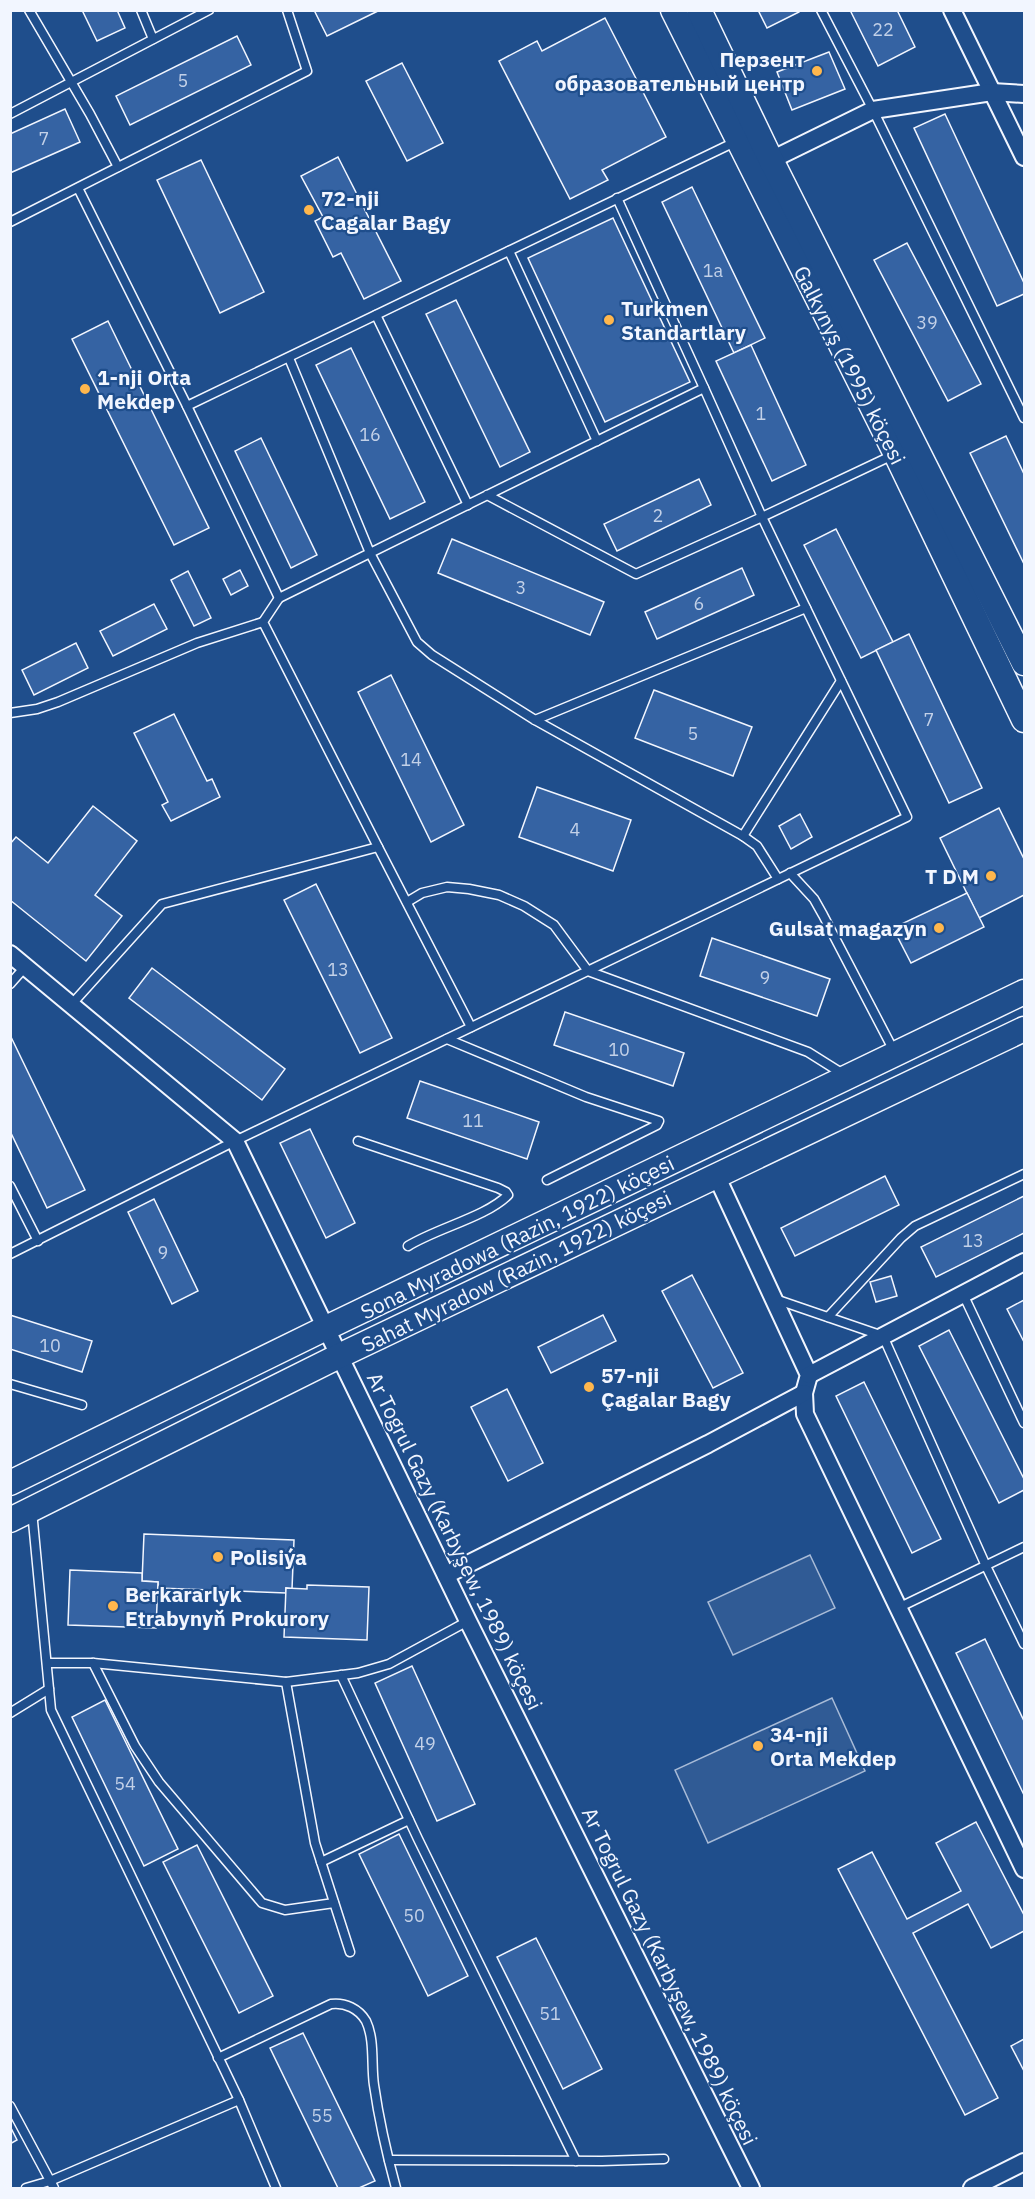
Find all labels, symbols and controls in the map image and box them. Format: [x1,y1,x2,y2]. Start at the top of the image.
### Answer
house number: 22 [872,18,894,41]
place label: Перзент образовательный центр [555,45,805,97]
marker: Перзент образовательный центр [810,64,824,78]
house number: 5 [178,69,188,92]
house number: 7 [39,127,49,150]
place label: 72-nji Cagalar Bagy [321,184,452,236]
marker: 72-nji Cagalar Bagy [302,203,316,217]
house number: 1а [703,259,724,282]
street label: Galkynyş (1995) köçesi [788,261,912,469]
place label: Turkmen Standartlary [621,294,747,346]
house number: 39 [916,311,938,334]
marker: Turkmen Standartlary [602,313,616,327]
place label: 1-nji Orta Mekdep [97,363,191,415]
marker: 1-nji Orta Mekdep [78,382,92,396]
house number: 1 [756,402,766,425]
house number: 16 [359,423,381,446]
house number: 2 [653,504,663,527]
house number: 3 [516,576,526,599]
house number: 6 [694,592,704,615]
house number: 7 [924,708,934,731]
house number: 5 [688,722,698,745]
house number: 14 [400,748,422,771]
house number: 4 [570,818,581,841]
place label: T D M [925,862,979,890]
marker: T D M [984,869,998,883]
place label: Gulsat magazyn [769,914,927,942]
marker: Gulsat magazyn [932,921,946,935]
house number: 13 [327,958,349,981]
house number: 9 [760,966,770,989]
house number: 10 [608,1038,630,1061]
house number: 11 [462,1109,484,1132]
street label: Sona Myradowa (Razin, 1922) köçesi [355,1149,679,1325]
street label: Sahat Myradow (Razin, 1922) köçesi [356,1184,676,1358]
house number: 13 [962,1229,984,1252]
house number: 9 [158,1241,168,1264]
house number: 10 [39,1334,61,1357]
place label: 57-nji Çagalar Bagy [601,1361,732,1413]
street label: Ar Togrul Gazy (Karbyşew, 1989) köçesi [361,1367,549,1715]
marker: 57-nji Çagalar Bagy [582,1380,596,1394]
place label: Polisiýa [230,1543,307,1571]
marker: Polisiýa [211,1550,225,1564]
place label: Berkararlyk Etrabynyň Prokurory [125,1580,330,1632]
marker: Berkararlyk Etrabynyň Prokurory [106,1599,120,1613]
place label: 34-nji Orta Mekdep [770,1720,897,1772]
house number: 49 [414,1732,436,1755]
marker: 34-nji Orta Mekdep [751,1739,765,1753]
house number: 54 [114,1772,136,1795]
street label: Ar Togrul Gazy (Karbyşew, 1989) köçesi [576,1802,764,2150]
house number: 50 [403,1904,425,1927]
house number: 51 [539,2002,561,2025]
house number: 55 [311,2104,333,2127]

